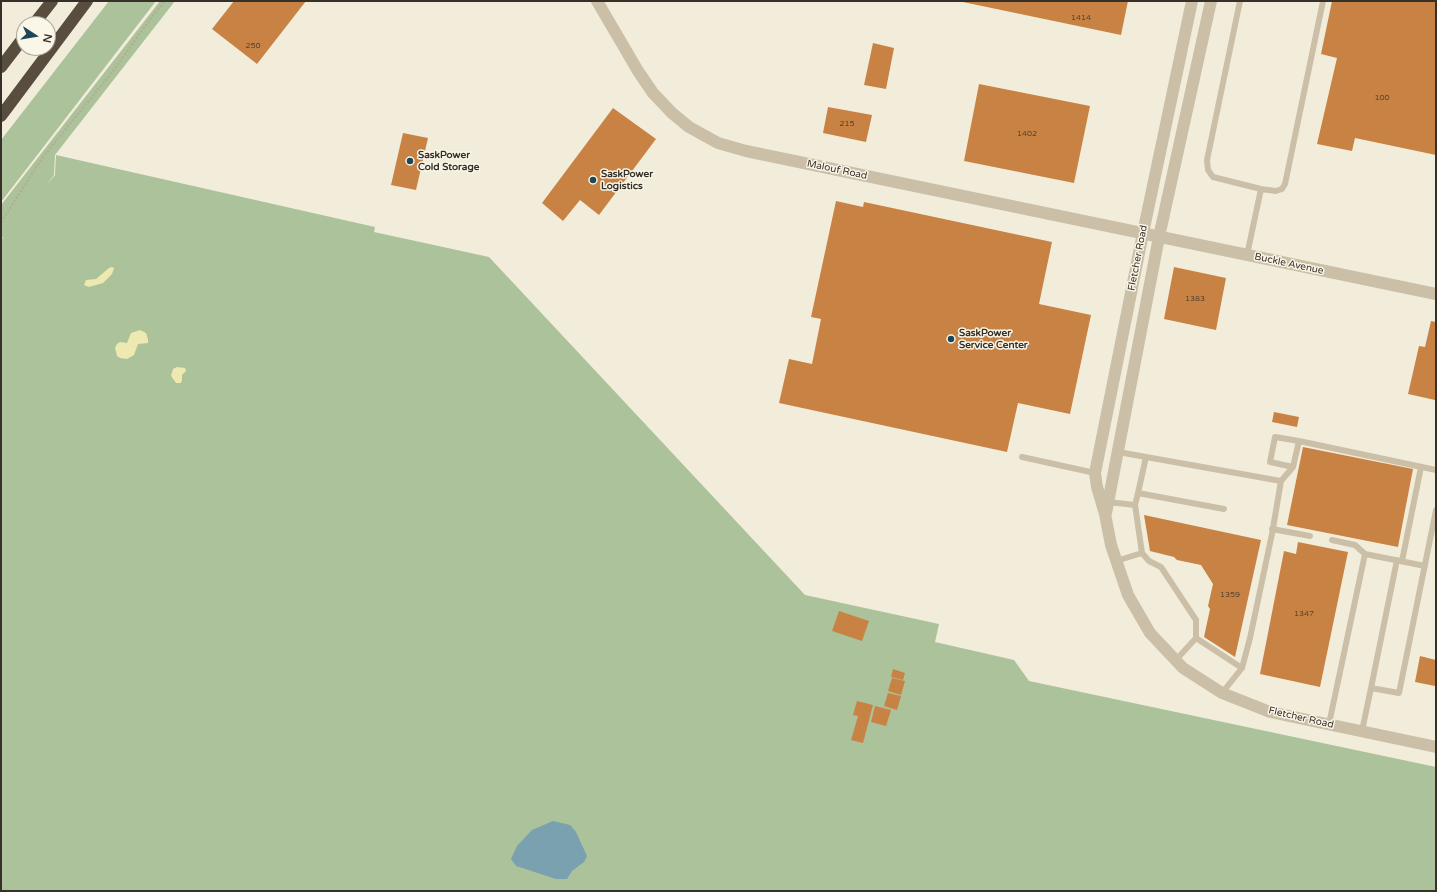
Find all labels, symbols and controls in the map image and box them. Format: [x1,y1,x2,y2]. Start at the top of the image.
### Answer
house number: 1414 [1071,13,1091,23]
north arrow [16,16,56,56]
text: N [40,33,55,44]
house number: 250 [245,41,261,51]
house number: 100 [1374,93,1390,103]
house number: 215 [839,119,855,129]
house number: 1402 [1017,129,1037,139]
place label: SaskPower Cold Storage [418,149,479,172]
marker: SaskPower Cold Storage [405,156,415,166]
street label: Malouf Road [806,158,868,182]
place label: SaskPower Logistics [601,168,653,192]
marker: SaskPower Logistics [588,175,598,185]
street label: Fletcher Road [1126,224,1150,292]
street label: Buckle Avenue [1253,251,1325,277]
house number: 1383 [1185,294,1205,304]
place label: SaskPower Service Center [959,327,1028,350]
marker: SaskPower Service Center [946,334,956,344]
house number: 1359 [1220,590,1240,600]
house number: 1347 [1294,609,1314,619]
street label: Fletcher Road [1267,705,1335,731]

